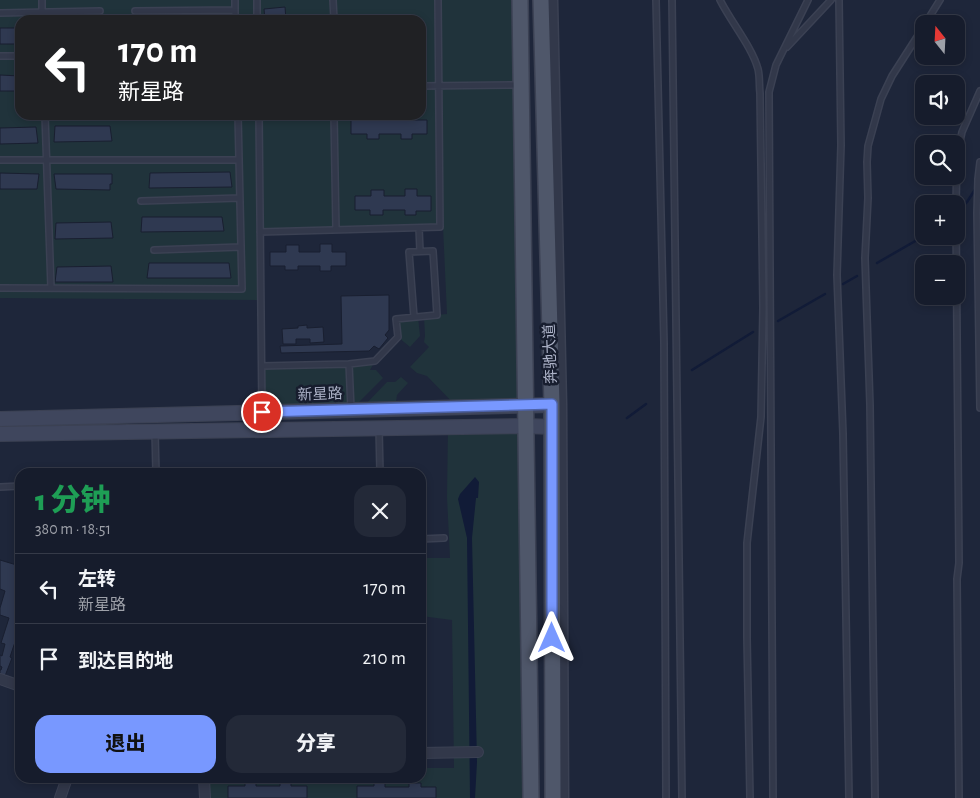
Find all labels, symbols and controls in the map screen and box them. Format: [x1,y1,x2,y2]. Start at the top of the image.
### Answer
north arrow [915,15,965,65]
map controls [915,15,965,305]
text: 170 m [118,34,198,69]
icon: left [35,35,100,100]
button: sound [915,75,965,125]
text: 新星路 [118,81,184,103]
button: search [915,135,965,185]
button: + [915,195,965,245]
button: − [915,255,965,305]
street label: 奔驰大道 [541,324,559,384]
street label: 新星路 [297,385,343,403]
pin [241,391,283,433]
icon: arrive [248,398,276,426]
button: close [354,485,406,537]
text: 1 分钟 [35,486,110,516]
text: 380 m · 18:51 [35,521,111,537]
text: 左转 [78,570,116,589]
icon: left [35,575,63,603]
text: 170 m [363,579,406,598]
text: 新星路 [78,597,126,613]
position arrow [525,611,577,663]
icon: arrive [35,645,63,673]
text: 210 m [362,649,406,668]
text: 到达目的地 [78,652,173,671]
button: 退出 [35,715,216,773]
button: 分享 [226,715,406,773]

